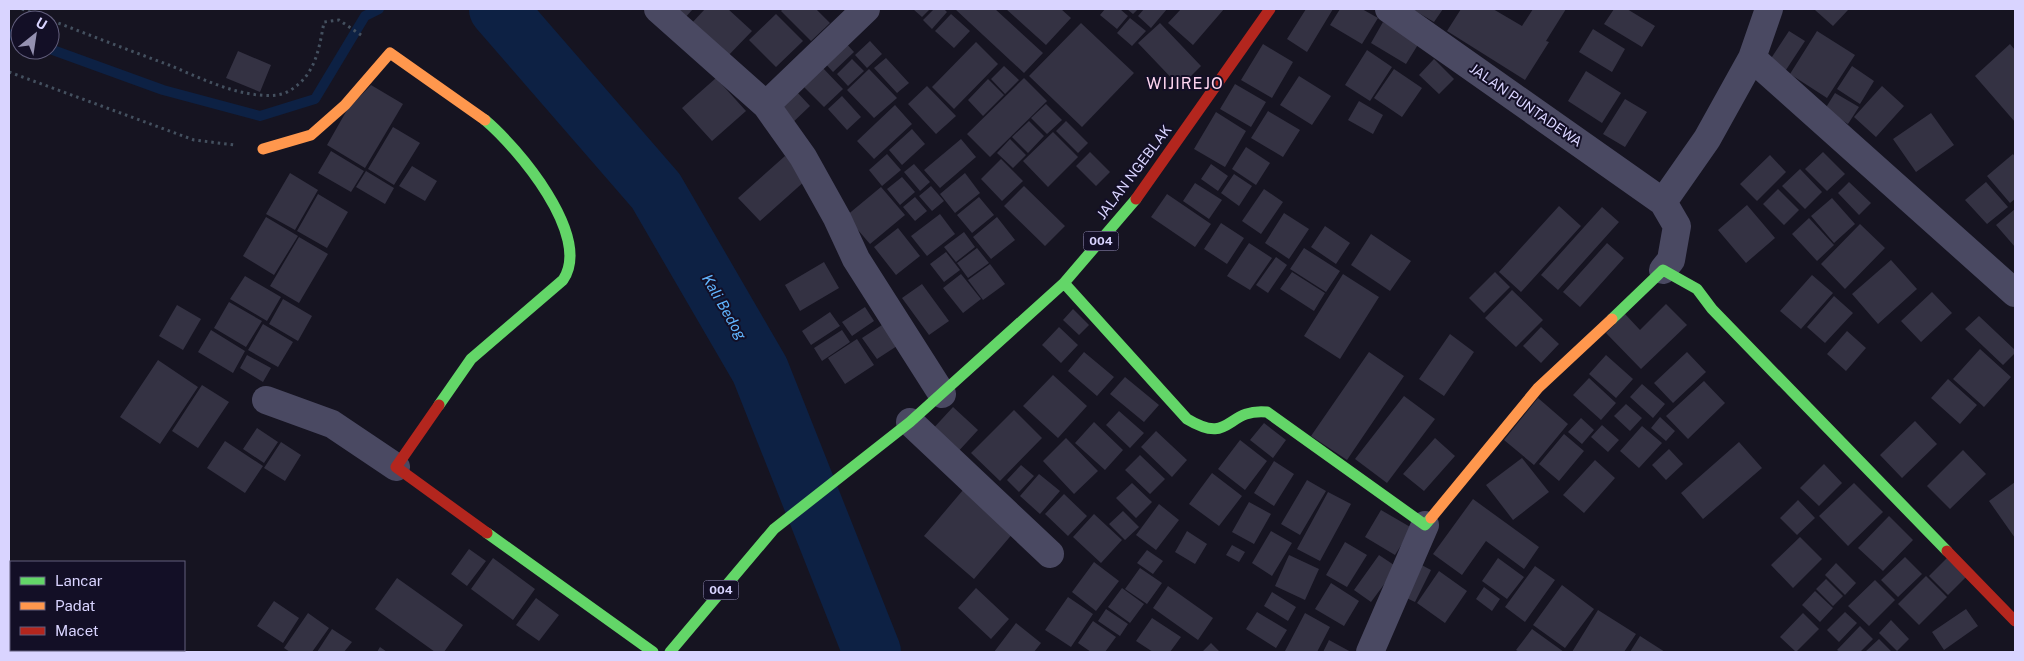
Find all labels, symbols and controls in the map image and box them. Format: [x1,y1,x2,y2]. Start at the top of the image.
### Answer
north arrow [10,10,60,60]
text: U [33,14,50,33]
street label: JALAN PUNTADEWA [1467,60,1585,150]
district label: WIJIREJO [1146,74,1224,93]
street label: JALAN NGEBLAK [1093,121,1175,222]
road number: 004 [1084,232,1118,250]
water label: Kali Bedog [699,271,750,343]
legend [10,561,185,651]
text: Lancar [55,572,103,589]
road number: 004 [704,580,738,600]
text: Padat [55,597,96,614]
text: Macet [55,622,99,639]

